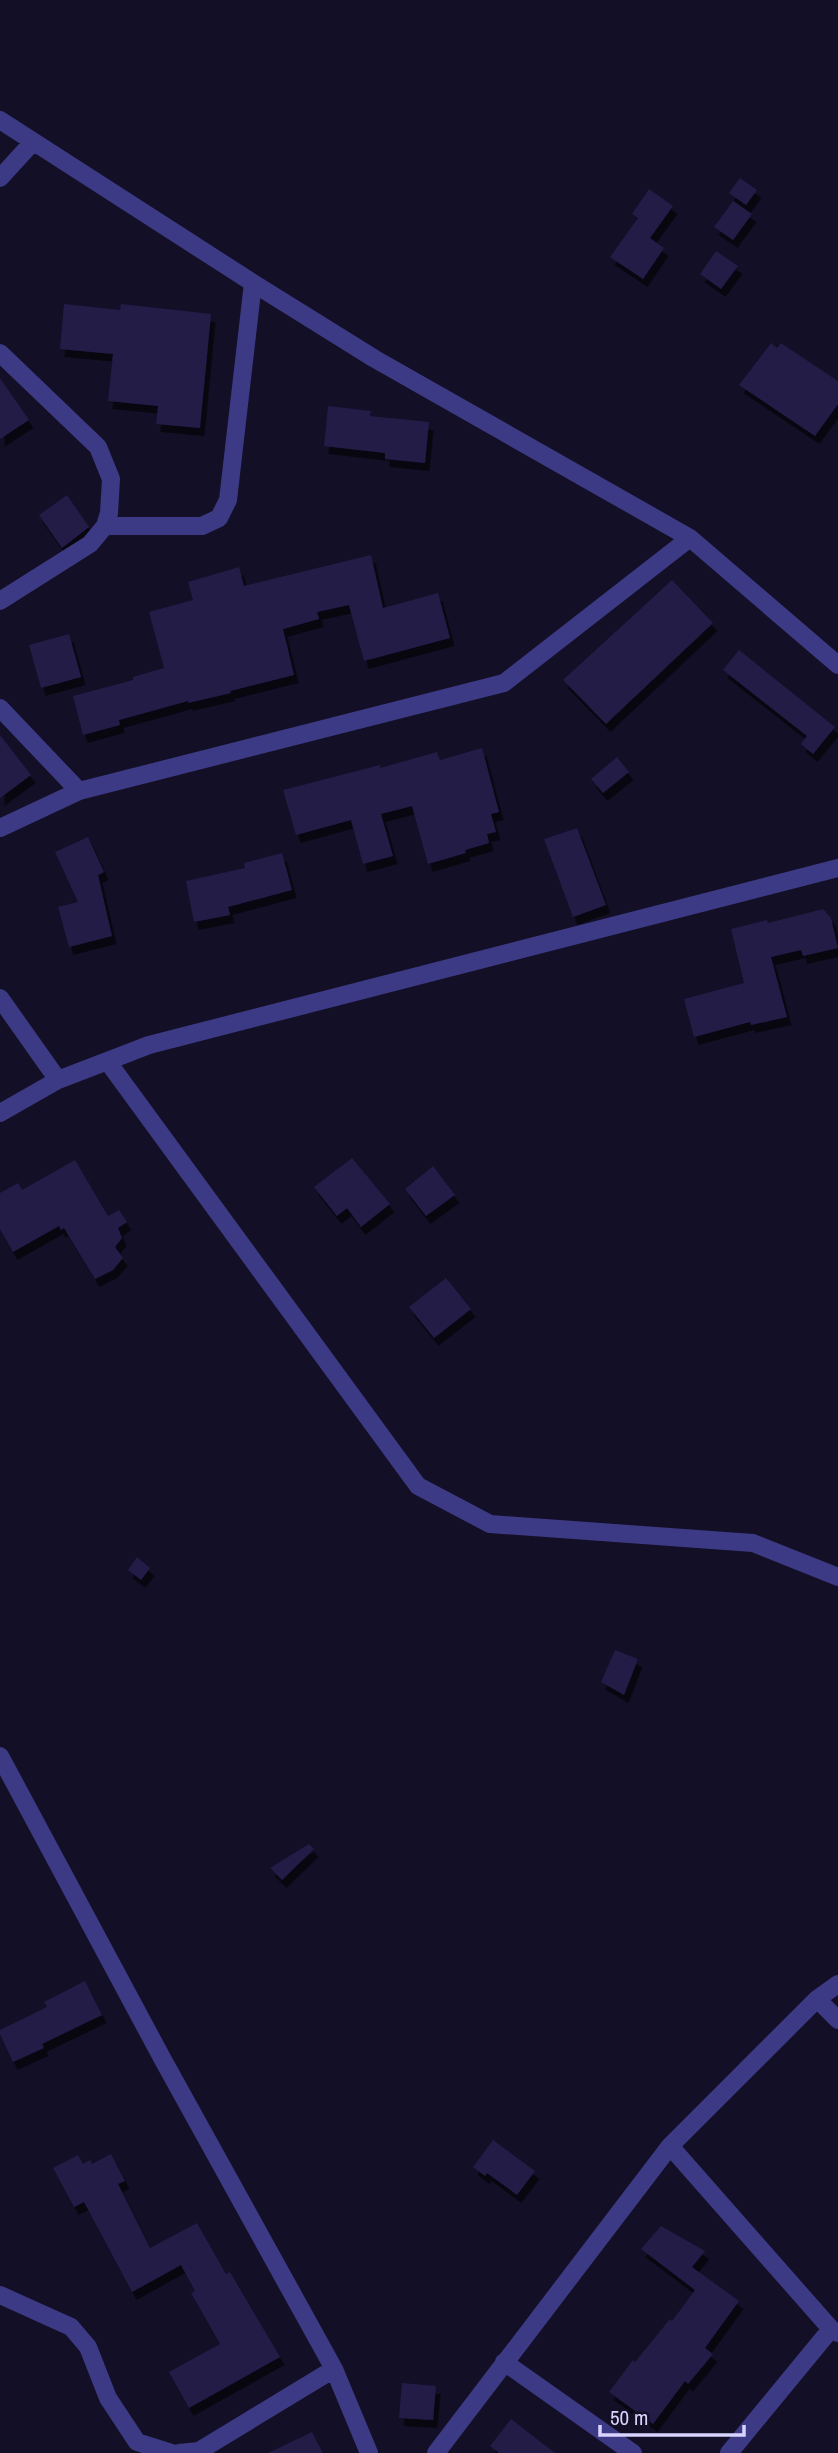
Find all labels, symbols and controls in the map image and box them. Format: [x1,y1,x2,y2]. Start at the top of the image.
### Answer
scale bar [600,2394,744,2438]
text: 50 m [610,2403,648,2432]

